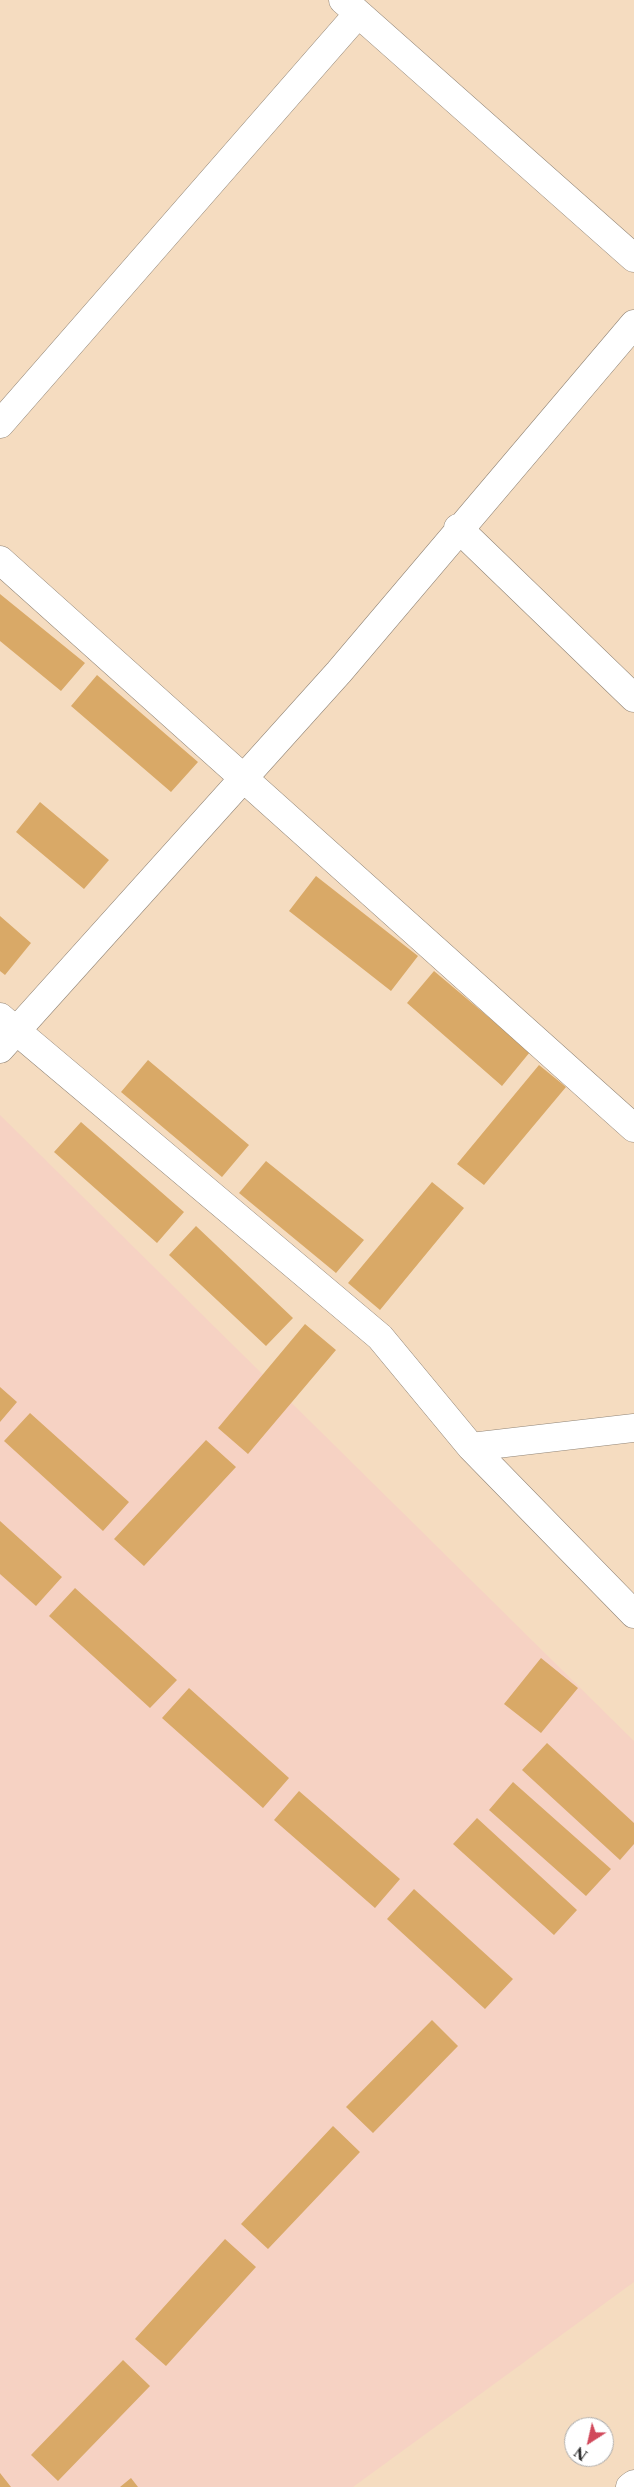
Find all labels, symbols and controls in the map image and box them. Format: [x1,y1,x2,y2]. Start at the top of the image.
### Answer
north arrow [564,2417,614,2467]
text: N [571,2443,591,2464]

